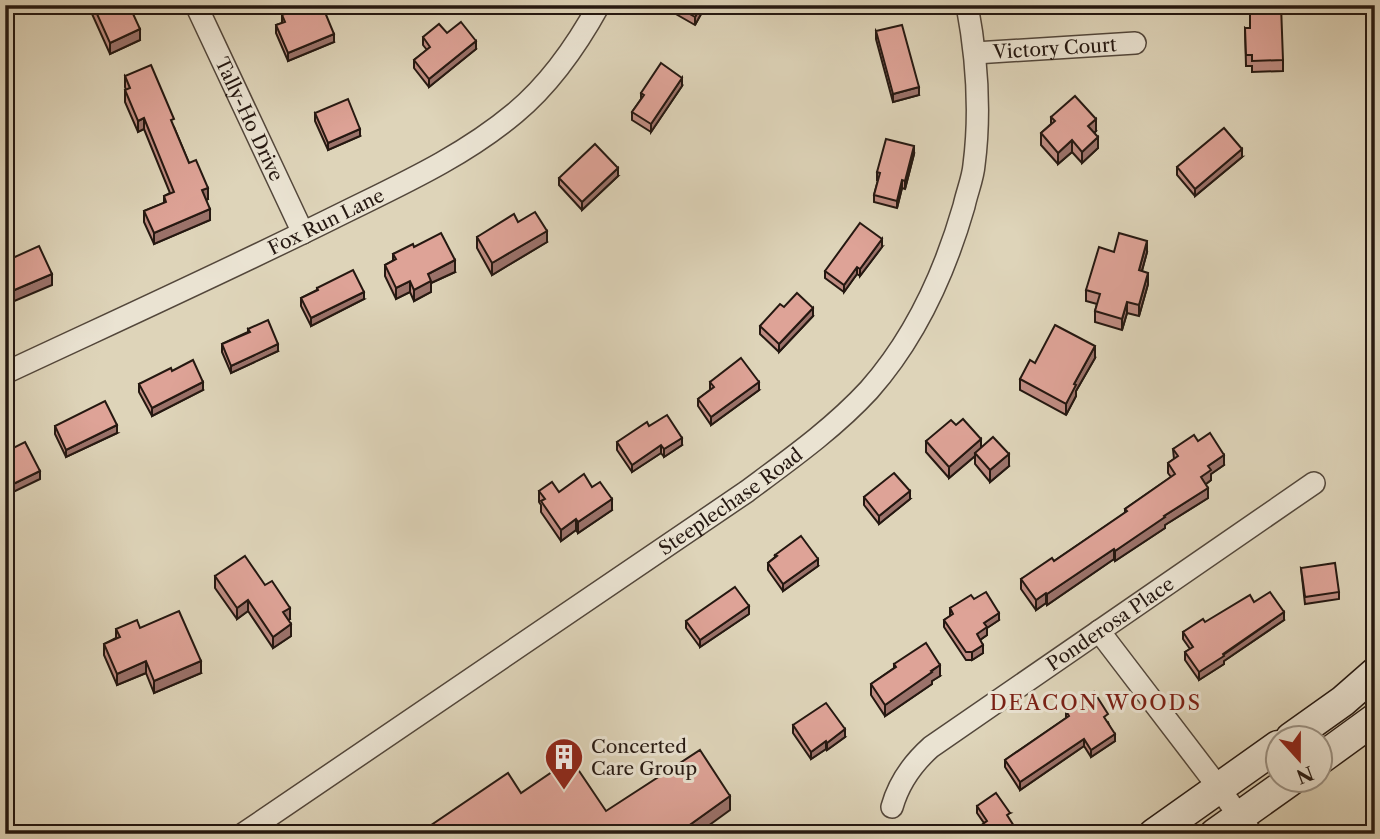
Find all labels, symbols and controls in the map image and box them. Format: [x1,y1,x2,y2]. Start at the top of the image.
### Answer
street label: Victory Court [991,33,1118,64]
street label: Tally-Ho Drive [210,54,288,185]
street label: Fox Run Lane [265,184,388,260]
street label: Steeplechase Road [654,443,807,560]
street label: Ponderosa Place [1042,572,1178,676]
district label: DEACON WOODS [990,690,1202,715]
north arrow [1264,724,1334,794]
place label: Concerted Care Group [591,735,697,780]
building icon: Concerted Care Group [543,736,585,791]
text: N [1293,761,1317,788]

